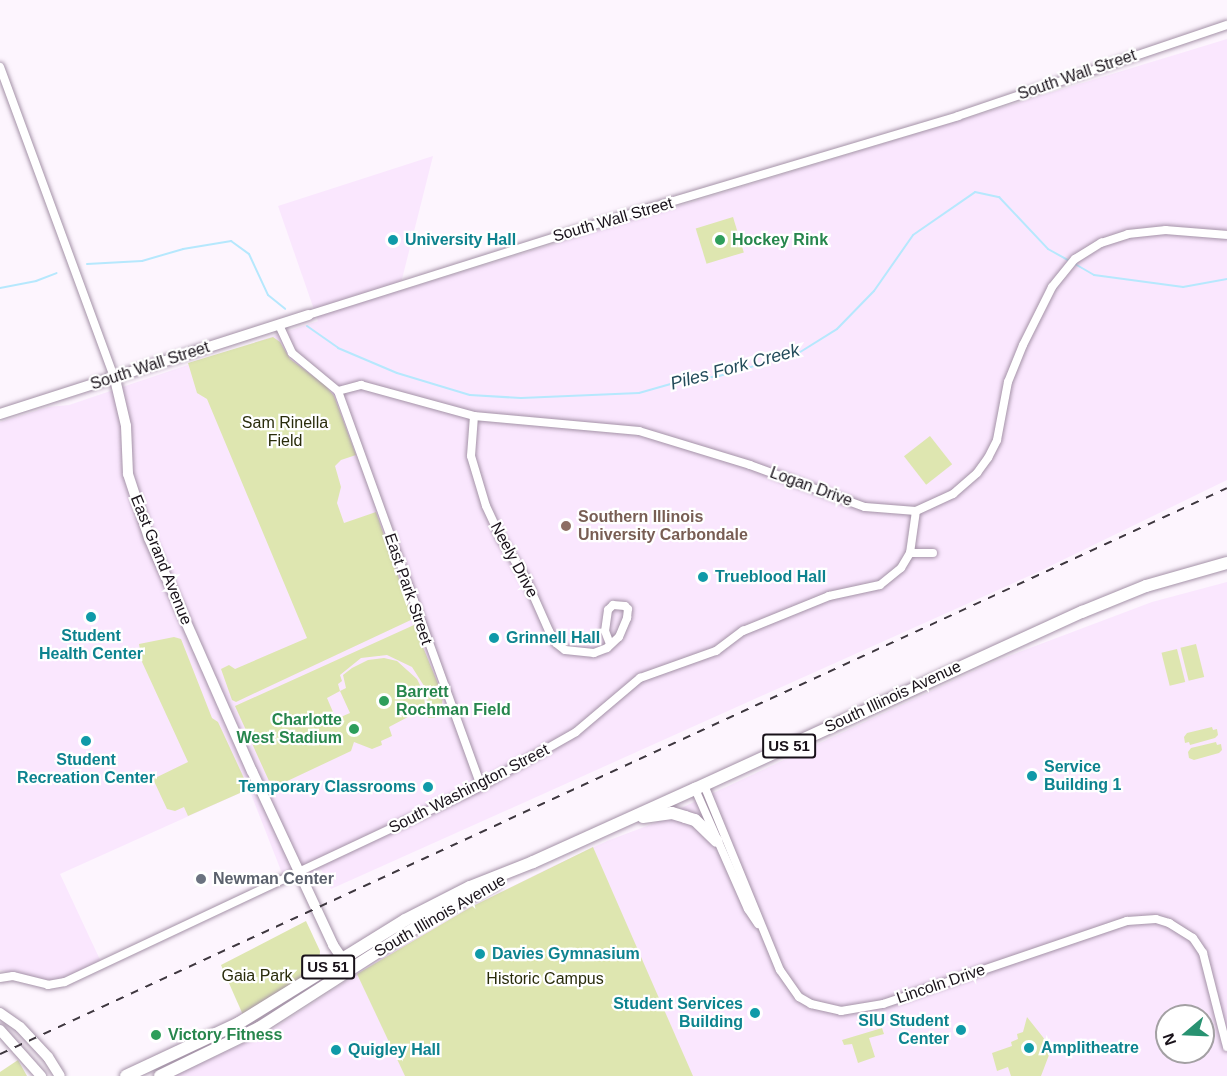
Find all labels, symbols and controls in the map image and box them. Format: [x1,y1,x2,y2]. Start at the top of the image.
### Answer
street label: South Wall Street [1015,46,1139,104]
street label: South Wall Street [551,194,675,246]
place label: University Hall [405,230,516,250]
place label: Hockey Rink [732,230,828,250]
marker: University Hall [386,233,400,247]
marker: Hockey Rink [713,233,727,247]
street label: South Wall Street [88,338,212,394]
water label: Piles Fork Creek [668,339,802,395]
park label: Sam Rinella Field [242,413,328,451]
street label: Logan Drive [767,463,855,511]
street label: East Grand Avenue [126,492,196,628]
place label: Southern Illinois University Carbondale [578,507,748,545]
street label: Neely Drive [486,519,542,601]
marker: Southern Illinois University Carbondale [559,519,573,533]
street label: East Park Street [380,531,436,647]
place label: Trueblood Hall [715,567,826,587]
marker: Trueblood Hall [696,570,710,584]
marker: Student Health Center [84,610,98,624]
place label: Student Health Center [39,626,143,664]
place label: Grinnell Hall [506,628,600,648]
marker: Grinnell Hall [487,631,501,645]
street label: South Illinois Avenue [821,657,965,737]
place label: Barrett Rochman Field [396,682,511,720]
marker: Barrett Rochman Field [377,694,391,708]
place label: Charlotte West Stadium [237,710,342,748]
marker: Charlotte West Stadium [347,722,361,736]
marker: Student Recreation Center [79,734,93,748]
road number: US 51 [762,734,816,758]
street label: South Washington Street [386,740,552,838]
place label: Student Recreation Center [17,750,155,788]
place label: Service Building 1 [1044,757,1121,795]
marker: Service Building 1 [1025,769,1039,783]
place label: Temporary Classrooms [238,777,416,797]
marker: Temporary Classrooms [421,780,435,794]
place label: Newman Center [213,869,334,889]
street label: South Illinois Avenue [371,870,509,962]
marker: Newman Center [194,872,208,886]
place label: Davies Gymnasium [492,944,640,964]
marker: Davies Gymnasium [473,947,487,961]
road number: US 51 [301,955,355,979]
street label: Lincoln Drive [894,960,988,1008]
park label: Gaia Park [221,966,293,986]
park label: Historic Campus [486,969,604,989]
place label: Student Services Building [613,994,743,1032]
north arrow [1155,1004,1215,1064]
marker: Student Services Building [748,1006,762,1020]
place label: SIU Student Center [858,1011,949,1049]
marker: SIU Student Center [954,1023,968,1037]
place label: Victory Fitness [168,1025,282,1045]
marker: Victory Fitness [149,1028,163,1042]
text: N [1159,1031,1179,1048]
place label: Amplitheatre [1041,1038,1139,1058]
place label: Quigley Hall [348,1040,440,1060]
marker: Amplitheatre [1022,1041,1036,1055]
marker: Quigley Hall [329,1043,343,1057]

